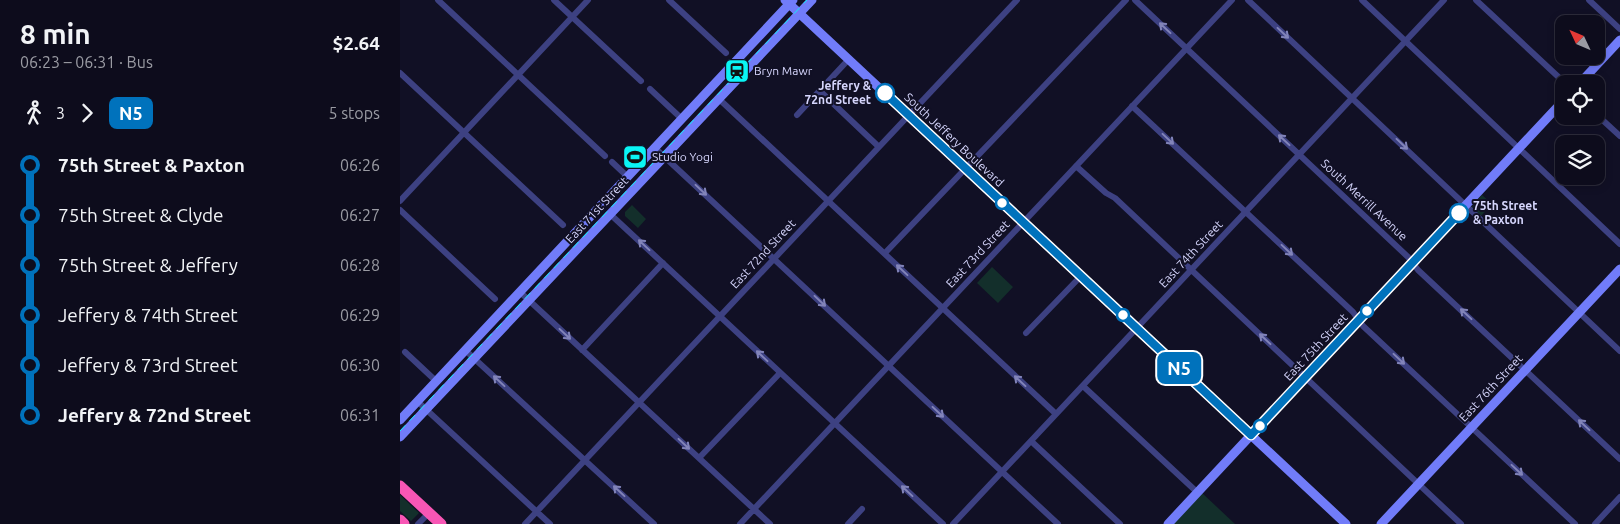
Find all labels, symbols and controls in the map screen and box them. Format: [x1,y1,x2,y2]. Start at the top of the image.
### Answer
north arrow [1555,15,1605,65]
map controls [1555,15,1605,185]
text: 8 min [20,18,91,49]
one-way arrow [1159,23,1172,35]
one-way arrow [1277,27,1290,39]
text: $2.64 [332,32,380,54]
text: 06:23 – 06:31 · Bus [20,53,153,71]
station icon: Bryn Mawr [724,58,750,84]
place label: Bryn Mawr [754,64,813,77]
button: locate [1555,75,1605,125]
place label: Jeffery & 72nd Street [805,79,872,106]
marker: Jeffery & 72nd Street [875,83,895,103]
street label: South Jeffery Boulevard [902,90,1007,189]
icon: walk [20,99,48,127]
icon: forward [73,99,101,127]
text: N5 [119,103,143,123]
text: 3 [56,104,65,122]
text: 5 stops [328,104,380,122]
one-way arrow [1162,133,1174,145]
one-way arrow [1277,134,1290,146]
button: layers [1555,135,1605,185]
one-way arrow [1395,138,1408,150]
sports icon: Studio Yogi [622,144,648,170]
place label: Studio Yogi [652,150,713,163]
text: 75th Street & Paxton [58,154,245,176]
text: 06:26 [340,156,380,174]
street label: South Merrill Avenue [1319,156,1410,243]
street label: East 71st Street [563,174,631,245]
one-way arrow [694,184,707,196]
unlabelled marker [995,196,1009,210]
place label: 75th Street & Paxton [1473,199,1537,226]
marker: 75th Street & Paxton [1449,203,1469,223]
text: 75th Street & Clyde [58,204,224,226]
text: 06:27 [340,206,380,224]
street label: East 72nd Street [727,216,798,291]
street label: East 73rd Street [943,217,1012,290]
street label: East 74th Street [1156,217,1225,290]
one-way arrow [637,239,650,251]
one-way arrow [1280,244,1293,256]
text: 75th Street & Jeffery [58,254,238,276]
text: 06:28 [340,256,380,274]
one-way arrow [896,264,908,276]
one-way arrow [813,295,826,307]
text: Jeffery & 74th Street [58,304,238,326]
unlabelled marker [1360,304,1374,318]
text: 06:29 [340,306,380,324]
unlabelled marker [1116,308,1130,322]
one-way arrow [1459,308,1472,320]
street label: East 75th Street [1281,310,1350,383]
one-way arrow [559,328,572,340]
one-way arrow [1259,333,1271,345]
one-way arrow [756,350,769,362]
street label: East 76th Street [1456,351,1525,424]
line badge: N5 [1156,352,1202,384]
one-way arrow [1392,353,1405,365]
text: Jeffery & 73rd Street [58,354,238,376]
text: 06:30 [340,356,380,374]
text: N5 [1167,358,1191,378]
one-way arrow [493,375,506,387]
one-way arrow [1014,375,1027,387]
text: Jeffery & 72nd Street [58,404,251,426]
text: 06:31 [340,406,380,424]
one-way arrow [932,406,945,418]
unlabelled marker [1253,419,1267,433]
one-way arrow [1578,419,1591,431]
one-way arrow [678,438,691,450]
one-way arrow [1511,464,1524,476]
one-way arrow [612,485,625,497]
one-way arrow [901,485,913,497]

